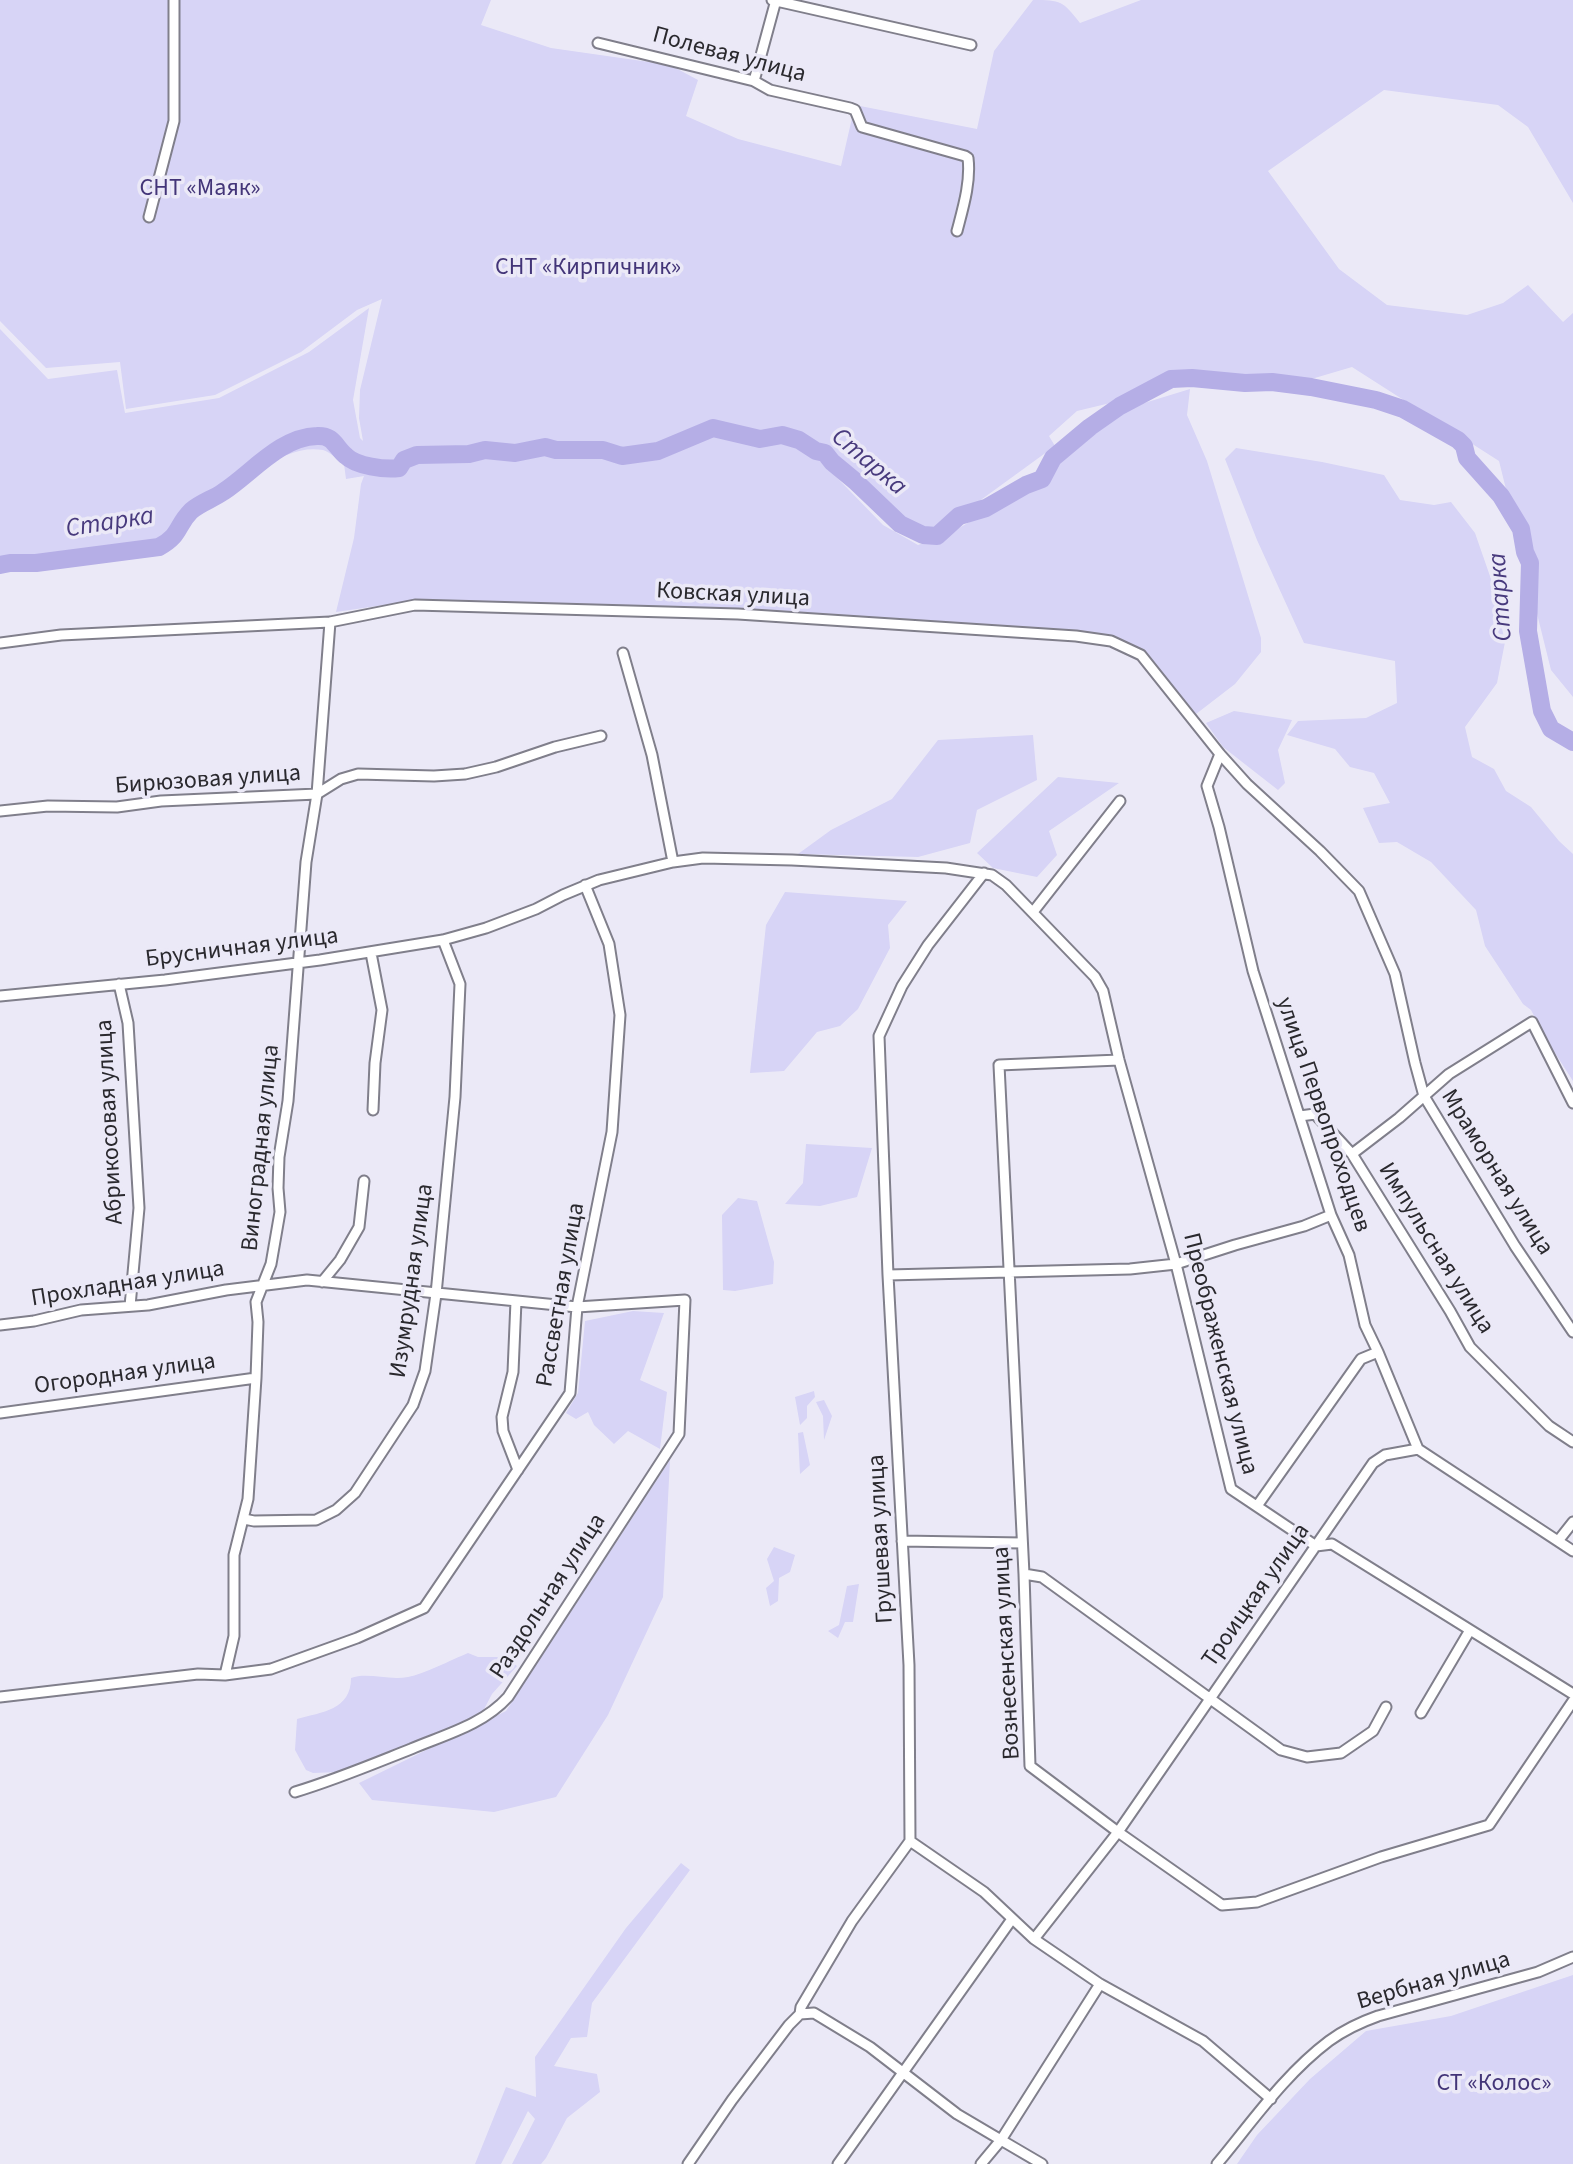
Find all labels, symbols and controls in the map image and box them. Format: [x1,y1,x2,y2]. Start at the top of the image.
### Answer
street label: Полевая улица [649,22,809,90]
park label: СНТ «Маяк» [140,176,260,204]
park label: СНТ «Кирпичник» [495,255,681,283]
water label: Старка [824,422,912,504]
water label: Старка [64,502,156,546]
water label: Старка [1483,552,1521,642]
street label: Ковская улица [656,578,810,614]
street label: Бирюзовая улица [114,760,302,802]
street label: Брусничная улица [144,923,340,975]
street label: улица Первопроходцев [1268,994,1376,1236]
street label: Абрикосовая улица [91,1019,131,1225]
street label: Виноградная улица [237,1043,287,1253]
street label: Мраморная улица [1434,1085,1558,1261]
street label: Импульсная улица [1371,1158,1499,1340]
street label: Изумрудная улица [385,1182,441,1380]
street label: Рассветная улица [532,1201,592,1389]
street label: Преображенская улица [1175,1230,1263,1478]
street label: Прохладная улица [29,1255,227,1315]
street label: Огородная улица [33,1348,217,1402]
street label: Грушевая улица [863,1454,901,1624]
street label: Раздольная улица [485,1509,613,1685]
street label: Троицкая улица [1197,1519,1317,1673]
street label: Вознесенская улица [988,1546,1028,1760]
street label: Вербная улица [1354,1946,1514,2018]
park label: СТ «Колос» [1437,2071,1551,2099]

